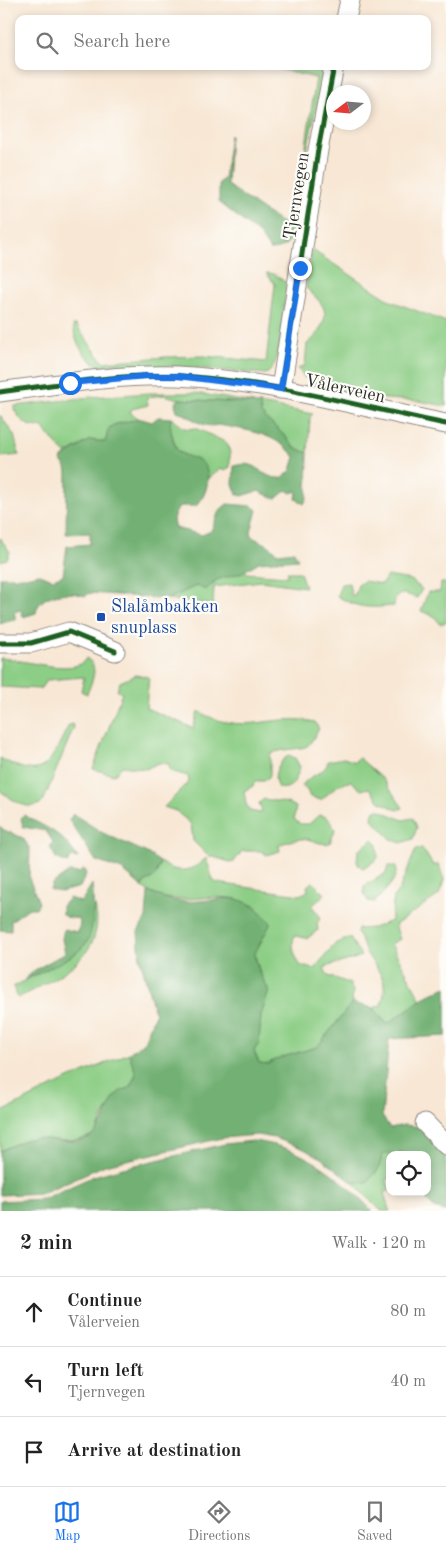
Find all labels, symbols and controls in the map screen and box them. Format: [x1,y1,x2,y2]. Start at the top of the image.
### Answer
search box [15,15,431,70]
icon: search [33,29,61,57]
text: Search here [73,33,170,52]
north arrow [326,85,371,130]
street label: Tjernvegen [281,151,313,241]
route end [289,257,312,280]
route start [59,372,82,395]
street label: Vålerveien [303,372,387,406]
place label: Slalåmbakken snuplass [111,598,219,637]
marker: Slalåmbakken snuplass [95,611,107,623]
map controls [386,1151,431,1196]
button: locate [386,1151,431,1196]
text: 2 min [20,1233,73,1254]
text: Walk · 120 m [331,1236,426,1252]
text: Continue [67,1292,142,1311]
icon: ahead [20,1298,48,1326]
text: 80 m [390,1304,426,1320]
text: Vålerveien [67,1315,140,1331]
text: Turn left [67,1362,144,1381]
icon: left [20,1368,48,1396]
text: 40 m [390,1374,426,1390]
text: Tjernvegen [67,1385,145,1401]
icon: arrive [20,1438,48,1466]
text: Arrive at destination [67,1442,241,1461]
tab: Map [53,1498,81,1545]
tab: Directions [188,1498,250,1545]
tab: Saved [357,1498,393,1545]

